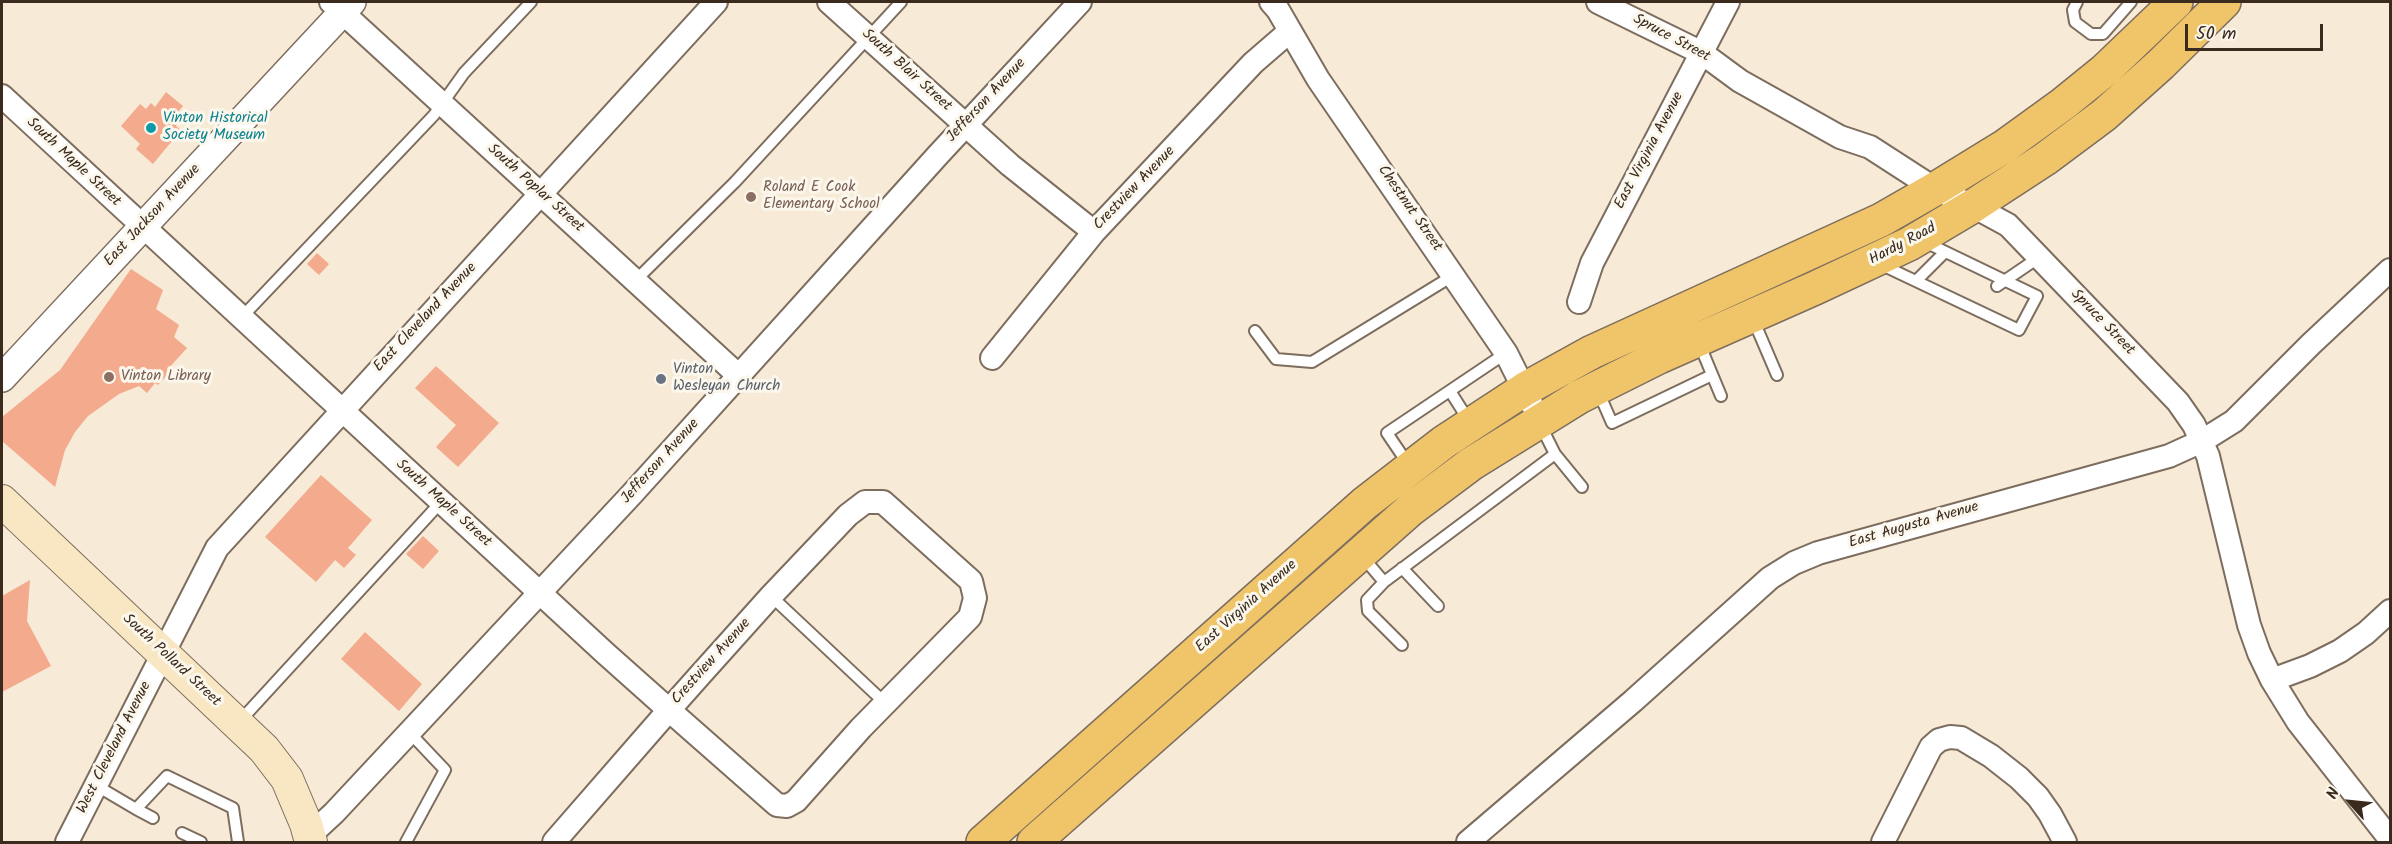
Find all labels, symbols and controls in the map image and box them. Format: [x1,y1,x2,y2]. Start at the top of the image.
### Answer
street label: Spruce Street [1629,11,1713,67]
scale bar [2188,12,2326,50]
text: 50 m [2196,20,2236,49]
street label: South Blair Street [857,26,955,116]
street label: Jefferson Avenue [944,55,1030,147]
street label: East Virginia Avenue [1612,89,1688,213]
place label: Vinton Historical Society Museum [163,110,268,145]
street label: South Maple Street [22,115,124,211]
marker: Vinton Historical Society Museum [144,121,158,135]
street label: South Poplar Street [483,141,587,237]
street label: Crestview Avenue [1090,143,1180,235]
street label: East Jackson Avenue [101,161,205,271]
street label: Chestnut Street [1373,162,1445,256]
place label: Roland E Cook Elementary School [763,179,880,214]
marker: Roland E Cook Elementary School [744,190,758,204]
street label: Hardy Road [1867,220,1939,270]
street label: East Cleveland Avenue [371,260,481,376]
street label: Spruce Street [2066,286,2138,360]
place label: Vinton Wesleyan Church [673,361,780,396]
place label: Vinton Library [121,368,211,386]
marker: Vinton Library [102,370,116,384]
marker: Vinton Wesleyan Church [654,372,668,386]
street label: Jefferson Avenue [618,416,704,508]
street label: South Maple Street [392,456,494,552]
street label: East Augusta Avenue [1847,499,1981,553]
street label: East Virginia Avenue [1193,557,1301,657]
street label: South Pollard Street [118,611,224,711]
street label: Crestview Avenue [669,615,755,709]
street label: West Cleveland Avenue [74,679,156,817]
north arrow [2320,772,2380,832]
text: N [2320,783,2347,804]

